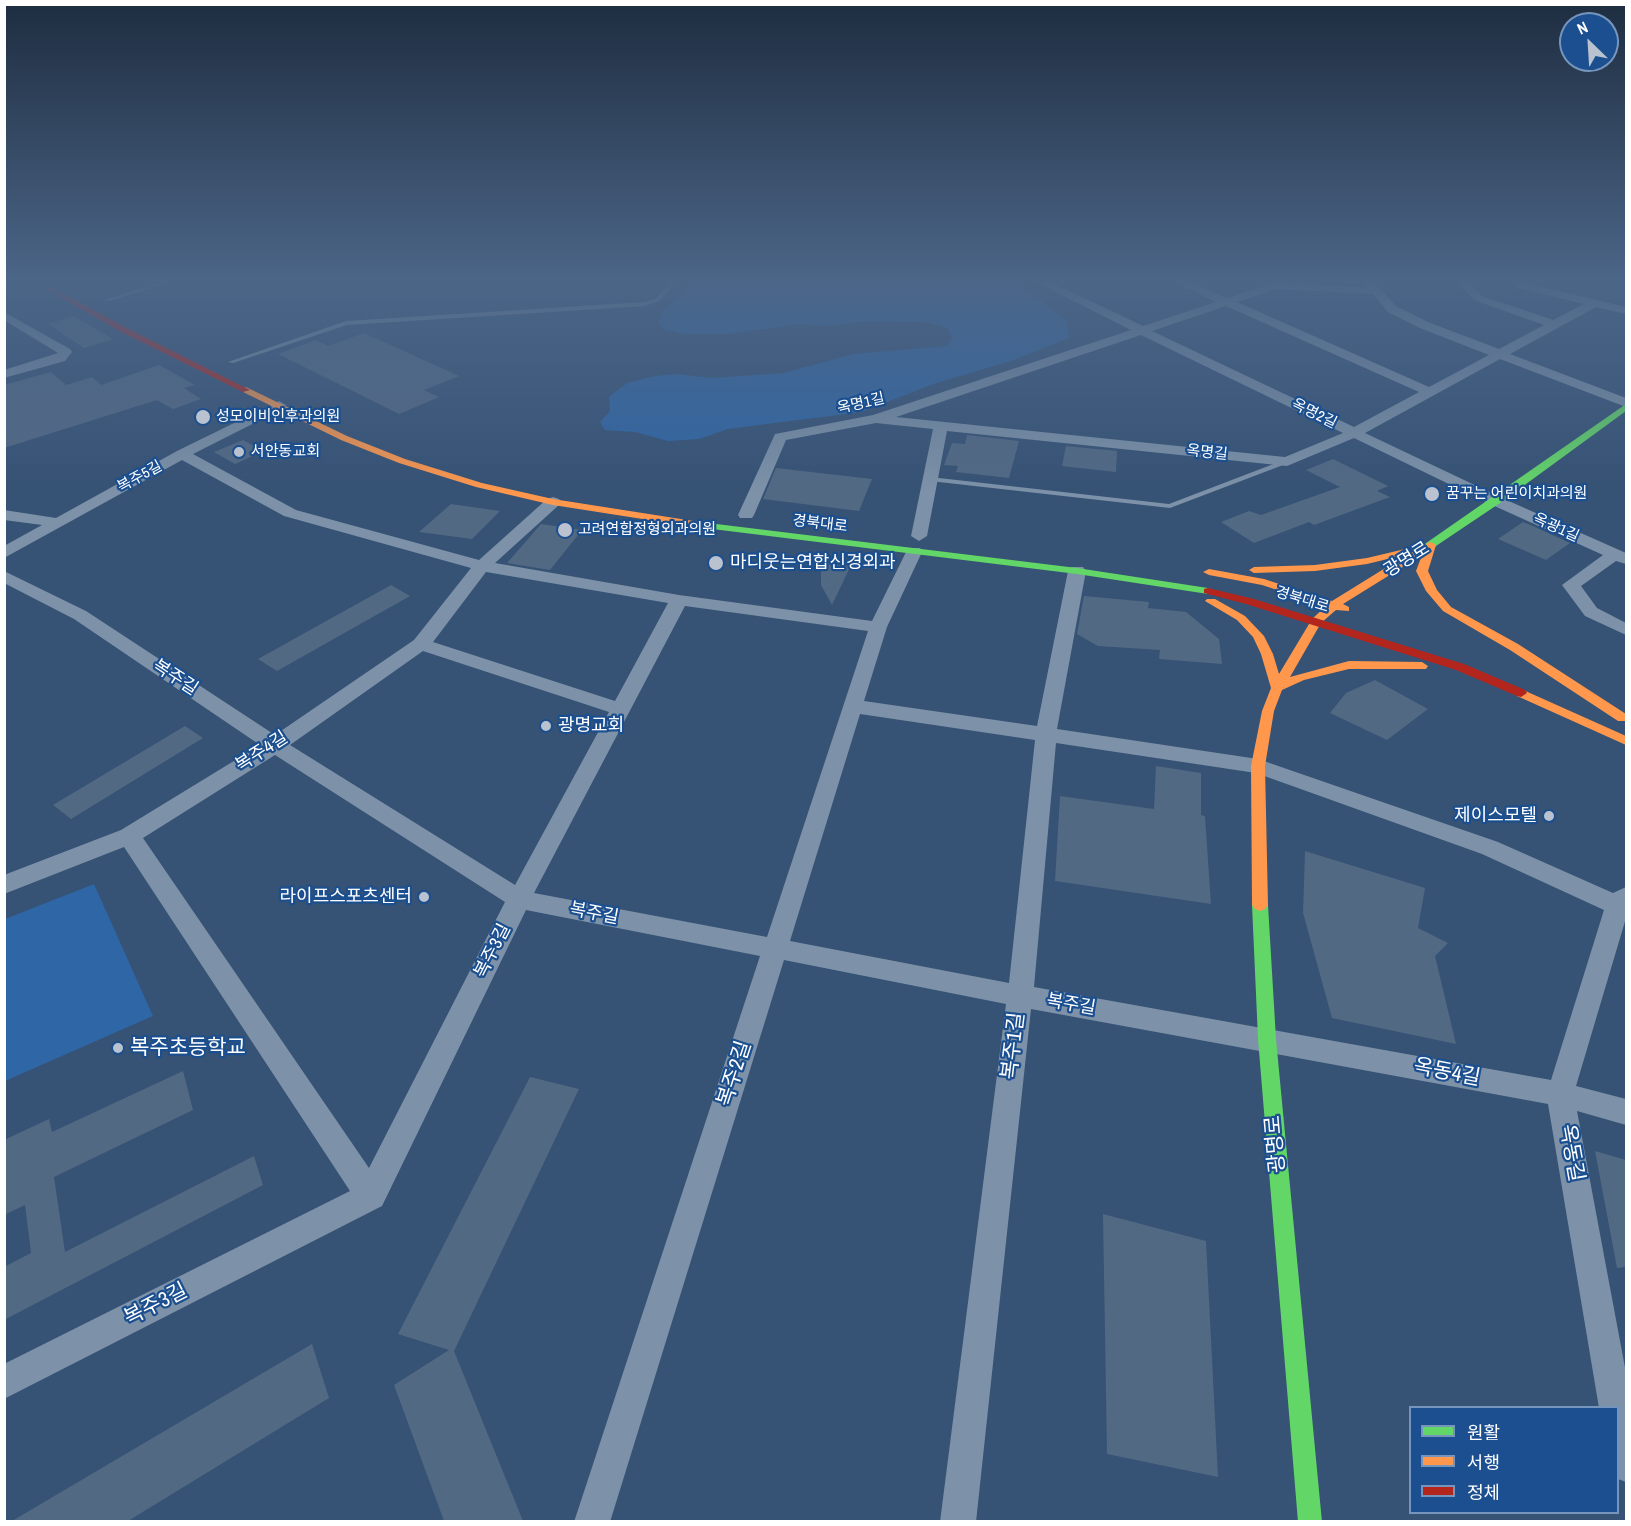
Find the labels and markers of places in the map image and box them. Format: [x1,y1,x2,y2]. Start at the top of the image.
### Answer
marker: 성모이비인후과의원 [194,408,212,426]
place label: 성모이비인후과의원 [216,408,340,426]
place label: 서안동교회 [251,443,320,461]
marker: 서안동교회 [232,445,246,459]
marker: 꿈꾸는 어린이치과의원 [1423,485,1441,503]
place label: 꿈꾸는 어린이치과의원 [1446,485,1587,503]
marker: 고려연합정형외과의원 [556,521,574,539]
place label: 고려연합정형외과의원 [578,521,716,539]
place label: 마디웃는연합신경외과 [730,552,896,574]
marker: 마디웃는연합신경외과 [707,554,725,572]
place label: 광명교회 [558,715,624,737]
marker: 광명교회 [539,719,553,733]
place label: 제이스모텔 [1454,805,1537,827]
marker: 제이스모텔 [1542,809,1556,823]
place label: 라이프스포츠센터 [280,886,412,908]
marker: 라이프스포츠센터 [417,890,431,904]
place label: 복주초등학교 [130,1035,246,1061]
marker: 복주초등학교 [111,1041,125,1055]

